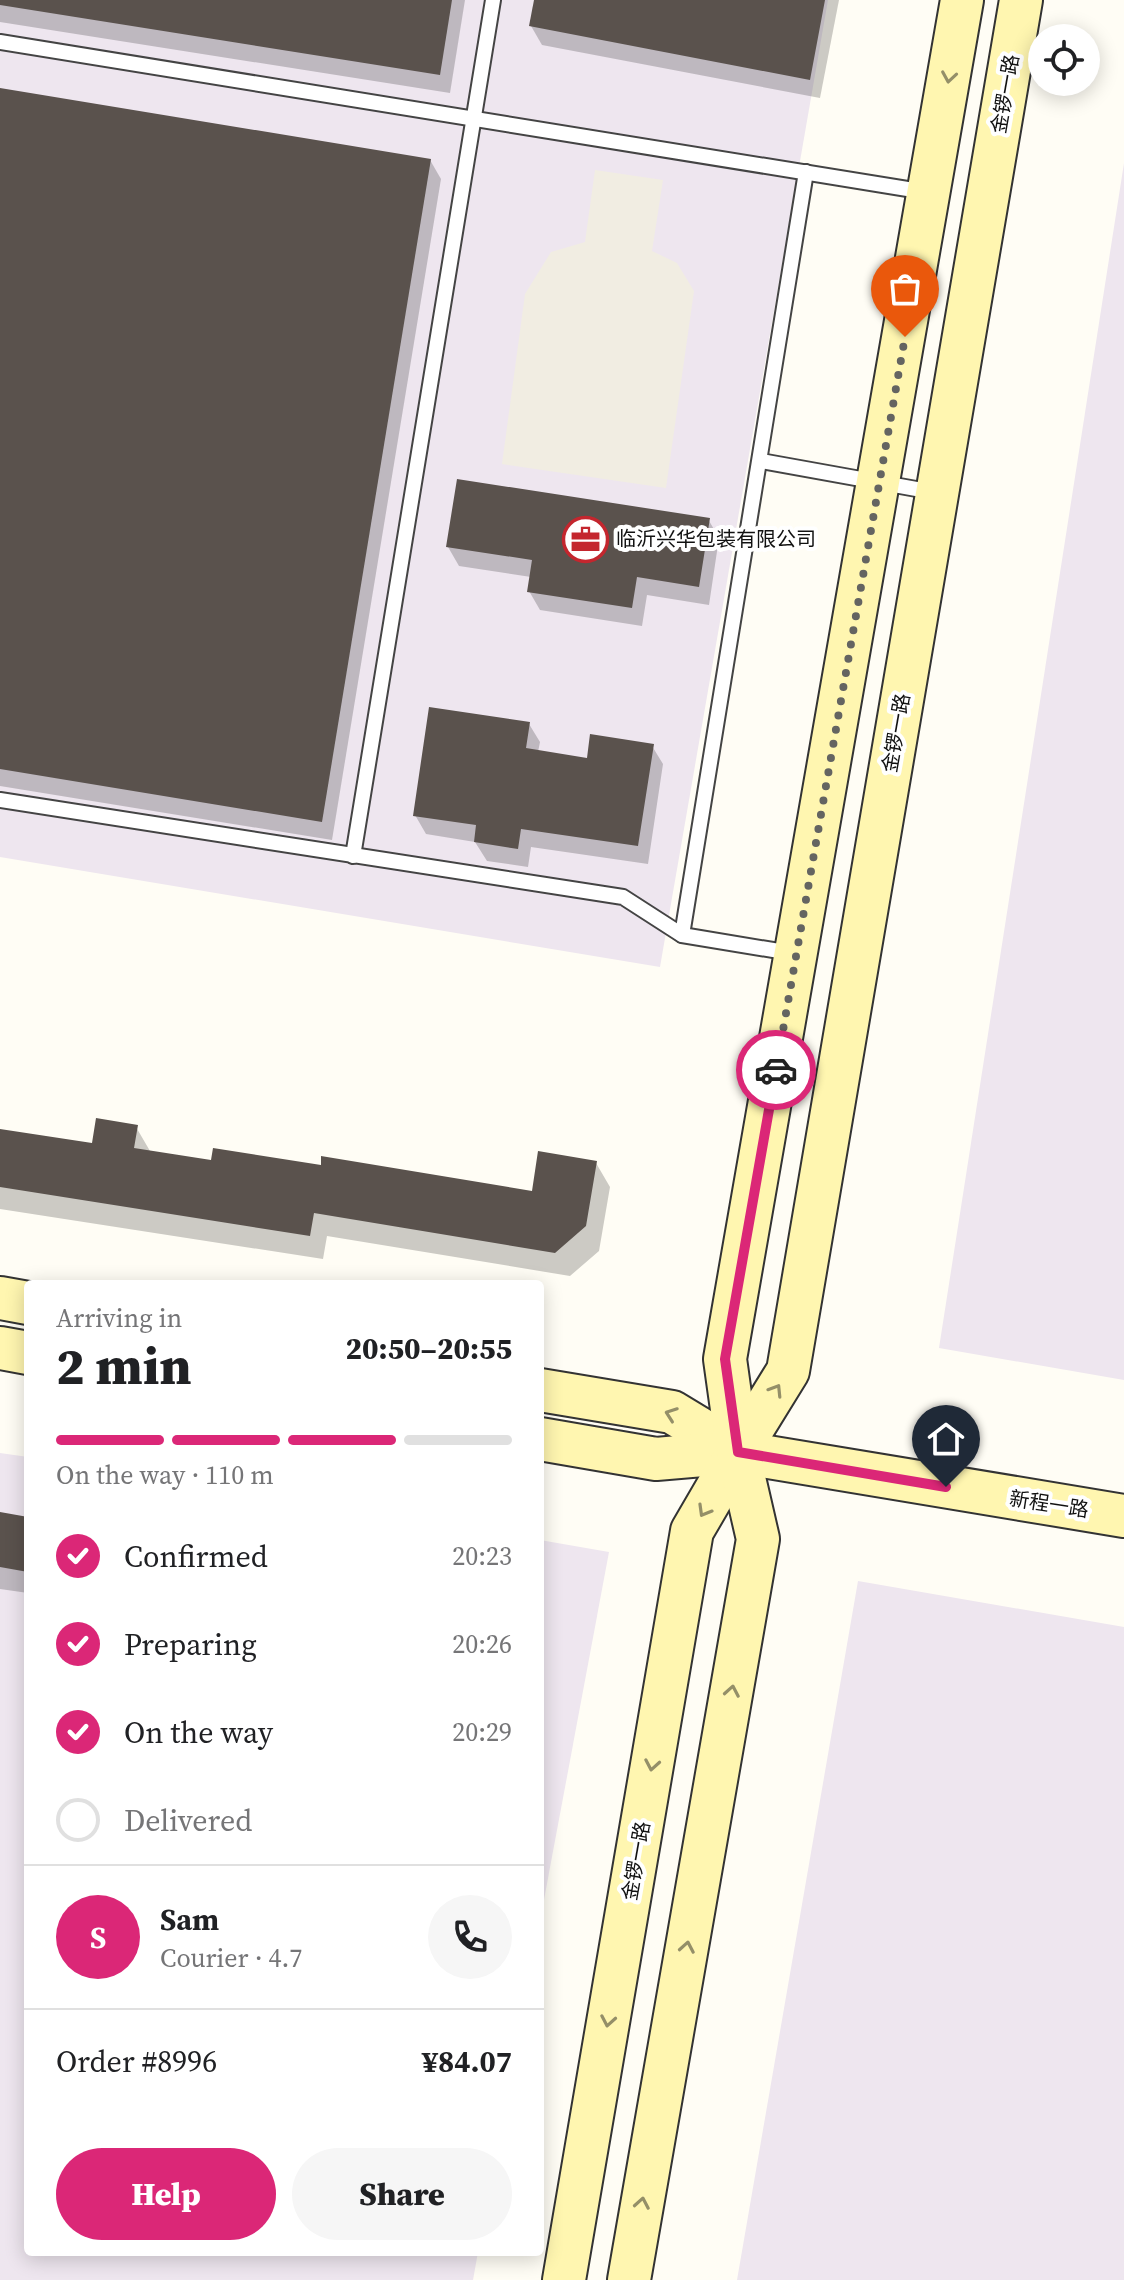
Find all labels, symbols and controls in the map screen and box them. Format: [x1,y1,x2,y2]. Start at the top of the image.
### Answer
map controls [1028,24,1100,96]
button: locate [1028,24,1100,96]
street label: 金锣一路 [984,52,1026,136]
one-way arrow [942,70,959,84]
pin [871,255,939,337]
icon: bag [883,267,927,311]
office icon: 临沂兴华包装有限公司 [561,515,609,563]
place label: 临沂兴华包装有限公司 [616,525,816,553]
street label: 金锣一路 [875,691,917,775]
courier [736,1030,816,1110]
icon: car [754,1048,798,1092]
text: Arriving in [56,1300,182,1336]
text: 20:50–20:55 [345,1328,512,1369]
text: 2 min [56,1330,192,1401]
one-way arrow [767,1385,782,1399]
pin [912,1405,980,1487]
one-way arrow [665,1407,679,1424]
icon: home [924,1417,968,1461]
text: On the way · 110 m [56,1457,274,1493]
street label: 新程一路 [1007,1484,1091,1524]
one-way arrow [698,1503,714,1517]
icon: check [56,1534,100,1578]
text: Confirmed [124,1536,268,1577]
text: 20:23 [452,1538,512,1574]
icon: check [56,1622,100,1666]
text: Preparing [124,1624,257,1665]
text: 20:26 [452,1626,512,1662]
one-way arrow [722,1684,739,1698]
icon: check [56,1710,100,1754]
text: On the way [124,1712,273,1753]
text: 20:29 [452,1714,512,1750]
one-way arrow [645,1758,662,1772]
text: Delivered [124,1800,252,1841]
street label: 金锣一路 [615,1819,657,1903]
button: phone [428,1895,512,1979]
text: Sam [160,1899,219,1940]
text: S [90,1917,106,1958]
text: Courier · 4.7 [160,1940,302,1976]
one-way arrow [677,1940,694,1954]
one-way arrow [600,2014,617,2028]
text: Order #8996 [56,2041,217,2082]
text: ¥84.07 [422,2041,512,2082]
button: Help [56,2148,276,2240]
button: Share [292,2148,512,2240]
one-way arrow [633,2196,650,2210]

